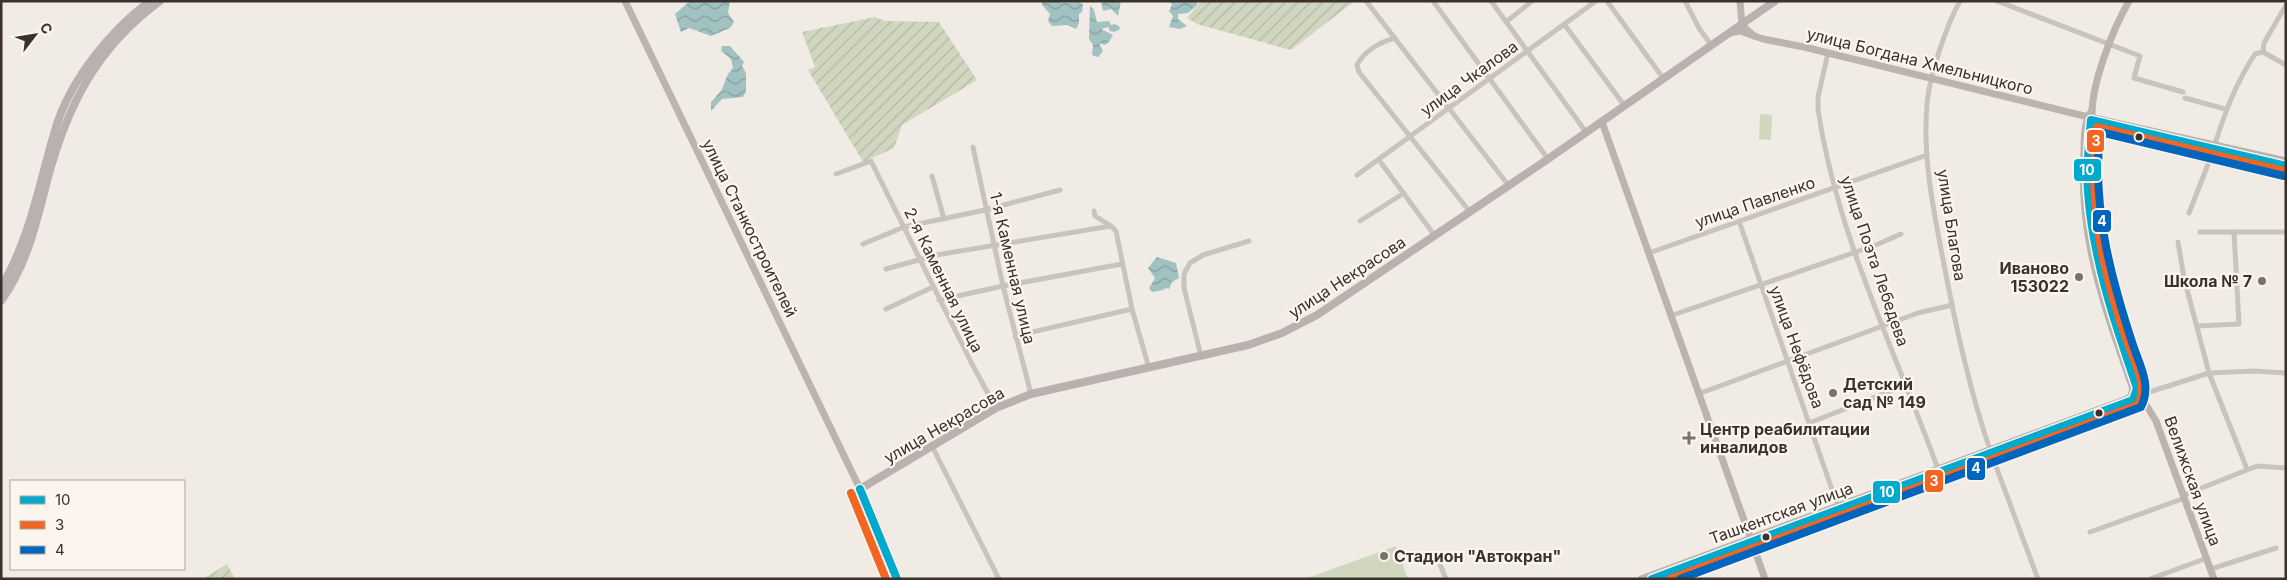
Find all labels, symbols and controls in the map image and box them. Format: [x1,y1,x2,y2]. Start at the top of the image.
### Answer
north arrow [10,10,60,60]
text: С [37,19,57,37]
street label: улица Богдана Хмельницкого [1805,23,2035,99]
street label: улица Чкалова [1416,36,1522,120]
line badge: 3 [2086,129,2105,153]
text: 3 [2091,132,2101,149]
unlabelled marker [2134,132,2144,142]
street label: улица Станкостроителей [698,136,802,320]
line badge: 10 [2073,158,2102,182]
text: 10 [2079,161,2095,178]
street label: улица Благова [1933,168,1971,282]
street label: улица Павленко [1692,172,1818,232]
street label: улица Поэта Лебедева [1836,173,1914,349]
street label: 1-я Каменная улица [986,190,1040,346]
street label: 2-я Каменная улица [900,204,988,356]
line badge: 4 [2092,209,2112,233]
text: 4 [2097,212,2107,229]
street label: улица Некрасова [1285,232,1409,322]
place label: Иваново 153022 [1999,258,2069,296]
marker: Иваново 153022 [2073,271,2085,283]
place label: Школа № 7 [2164,271,2252,291]
marker: Школа № 7 [2256,275,2268,287]
street label: улица Нефёдова [1766,283,1828,411]
place label: Детский сад № 149 [1843,374,1926,412]
street label: улица Некрасова [880,382,1008,468]
marker: Детский сад № 149 [1827,387,1839,399]
unlabelled marker [2094,408,2104,418]
street label: Велижская улица [2160,413,2226,549]
place label: Центр реабилитации инвалидов [1700,419,1870,457]
marker: Центр реабилитации инвалидов [1682,431,1696,445]
line badge: 4 [1966,457,1986,481]
text: 4 [1971,459,1981,476]
line badge: 3 [1924,469,1944,493]
text: 3 [1929,472,1939,489]
street label: Ташкентская улица [1707,478,1855,548]
legend [10,480,185,570]
line badge: 10 [1872,480,1901,504]
text: 10 [1879,483,1895,500]
text: 10 [55,490,71,509]
text: 3 [55,515,64,534]
unlabelled marker [1761,532,1771,542]
text: 4 [55,540,65,559]
place label: Стадион "Автокран" [1394,546,1561,566]
marker: Стадион "Автокран" [1378,550,1390,562]

